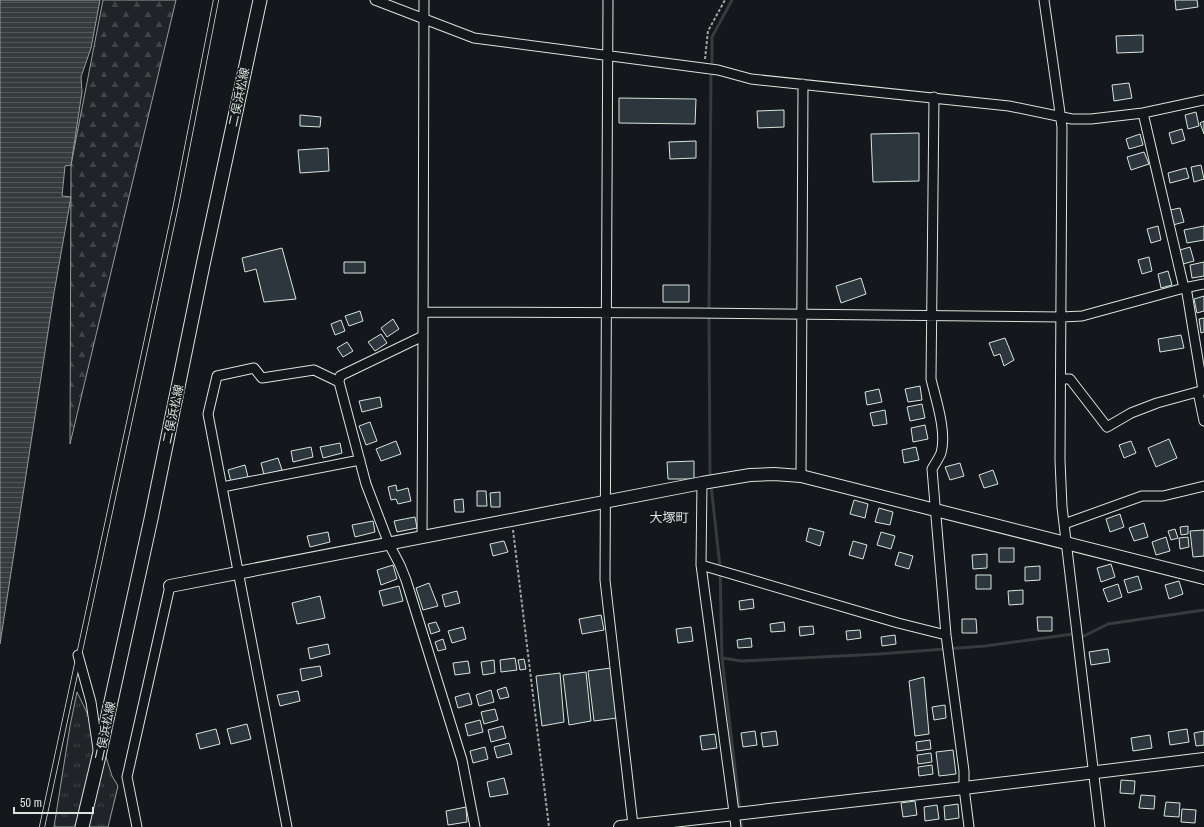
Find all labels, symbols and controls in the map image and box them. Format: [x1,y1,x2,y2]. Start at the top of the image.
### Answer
street label: 二俣浜松線 [225,66,253,128]
street label: 二俣浜松線 [159,383,187,445]
district label: 大塚町 [649,509,689,526]
street label: 二俣浜松線 [91,700,119,762]
scale bar [14,789,93,815]
text: 50 m [20,795,42,811]

